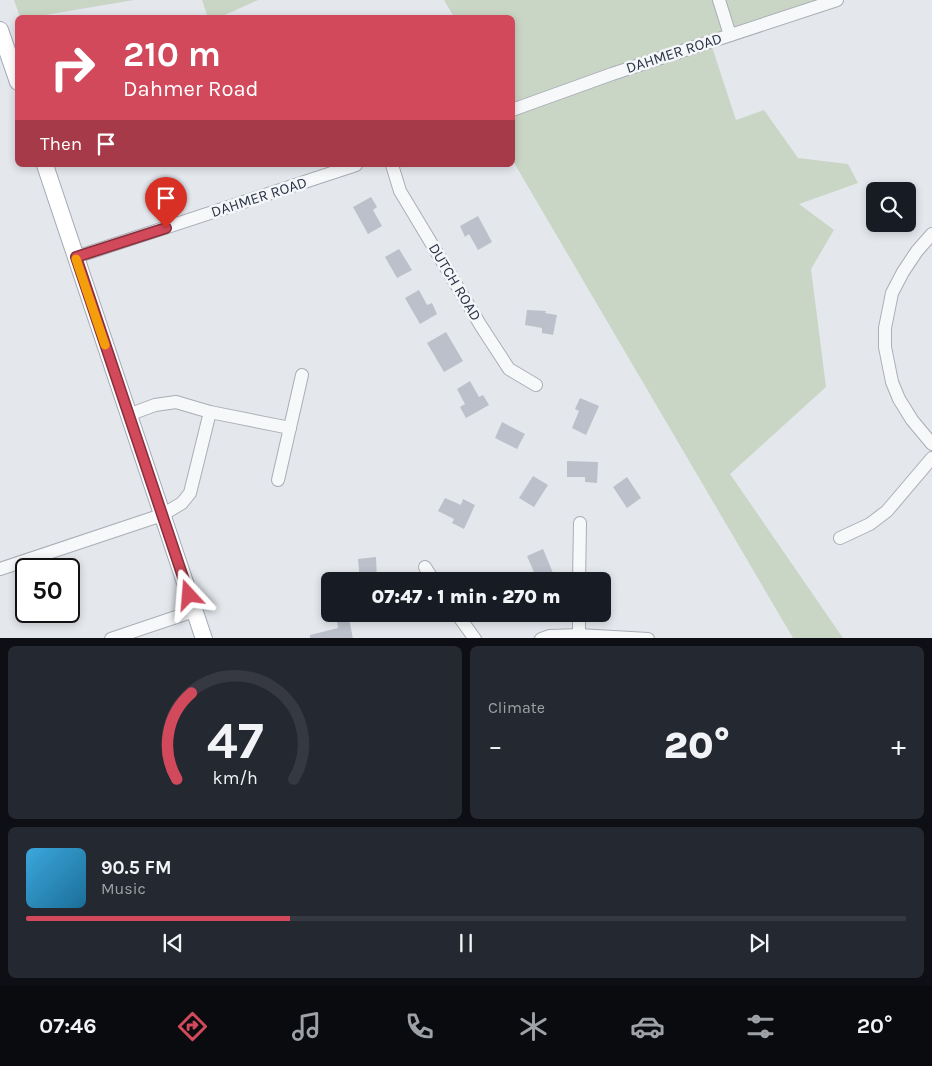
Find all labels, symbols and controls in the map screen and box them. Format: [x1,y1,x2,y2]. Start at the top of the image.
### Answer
street label: DAHMER ROAD [624,29,724,77]
text: 210 m [123,34,221,75]
icon: right [40,35,105,100]
text: Dahmer Road [123,76,259,102]
icon: arrive [92,130,120,158]
text: Then [40,133,82,155]
street label: DAHMER ROAD [209,173,309,221]
pin [145,177,187,228]
map controls [866,182,916,232]
button: search [866,182,916,232]
icon: arrive [152,184,180,212]
street label: DUTCH ROAD [425,240,485,324]
speed limit sign: 50 [15,558,80,623]
position arrow [162,568,214,620]
text: 07:47 · 1 min · 270 m [372,586,560,608]
text: Climate [488,698,545,717]
text: 47 [207,710,263,771]
text: 20° [664,723,730,768]
text: − [488,729,503,762]
text: + [891,729,906,762]
text: km/h [212,768,258,789]
text: 90.5 FM [101,857,172,879]
text: Music [101,879,146,898]
icon: previous [159,929,187,957]
icon: pause [452,929,480,957]
icon: next [745,929,773,957]
icon: directions [175,1009,210,1044]
icon: music [289,1009,324,1044]
icon: phone [402,1009,437,1044]
icon: climate [516,1009,551,1044]
icon: car [630,1009,665,1044]
icon: filters [743,1009,778,1044]
text: 07:46 [39,1013,97,1039]
text: 20° [857,1013,893,1039]

